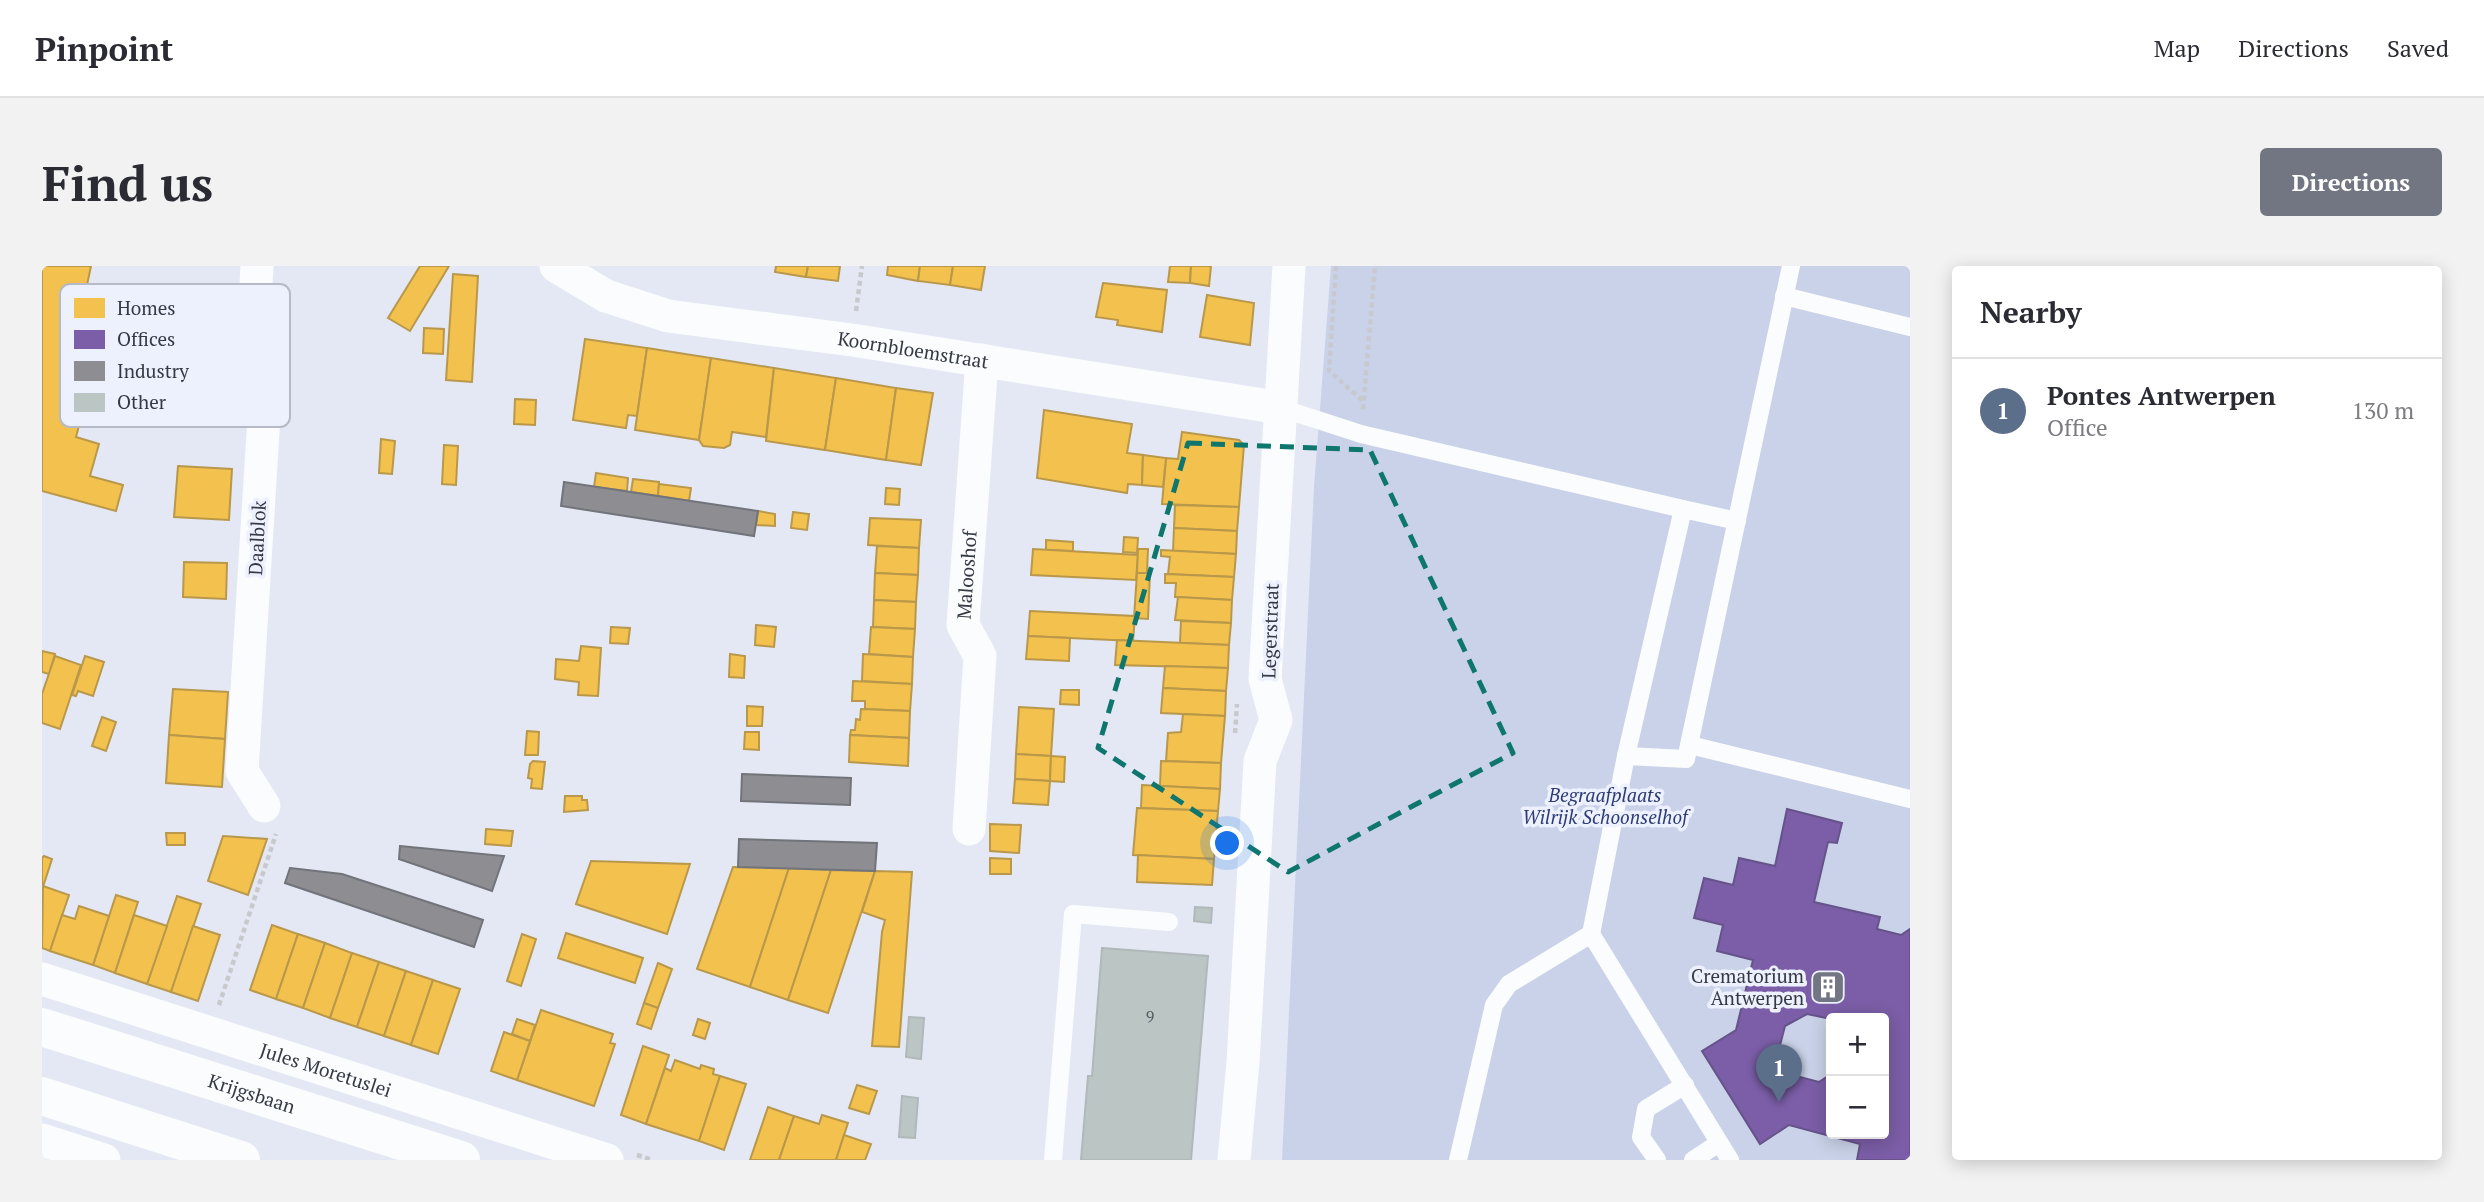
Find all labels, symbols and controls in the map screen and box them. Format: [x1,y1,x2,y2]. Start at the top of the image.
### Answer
text: Pinpoint [35,27,173,70]
text: Map [2154,32,2200,64]
text: Directions [2238,32,2349,64]
text: Saved [2387,32,2449,64]
button: Directions [2260,148,2442,216]
text: Find us [42,150,213,215]
legend [60,284,290,427]
text: Nearby [1980,292,2082,332]
text: Homes [117,295,176,320]
street label: Koornbloemstraat [836,325,991,373]
text: Offices [117,326,175,351]
text: Industry [117,358,189,383]
text: Pontes Antwerpen [2047,378,2276,412]
text: Other [117,389,167,414]
text: 1 [1997,395,2010,426]
text: 130 m [2352,395,2414,426]
text: Office [2047,412,2108,443]
street label: Daalblok [242,500,271,576]
street label: Malooshof [950,528,982,620]
street label: Legerstraat [1255,583,1284,679]
park label: Begraafplaats Wilrijk Schoonselhof [1522,782,1691,829]
your location [1210,826,1244,860]
place label: Crematorium Antwerpen [1691,963,1805,1010]
building icon: Crematorium Antwerpen [1809,968,1847,1006]
house number: 9 [1146,1005,1154,1027]
map controls [1826,1013,1889,1139]
button: + [1826,1013,1889,1076]
street label: Jules Moretuslei [257,1037,395,1102]
pin: 1 [1756,1044,1802,1102]
street label: Krijgsbaan [205,1068,298,1119]
button: − [1826,1076,1889,1139]

